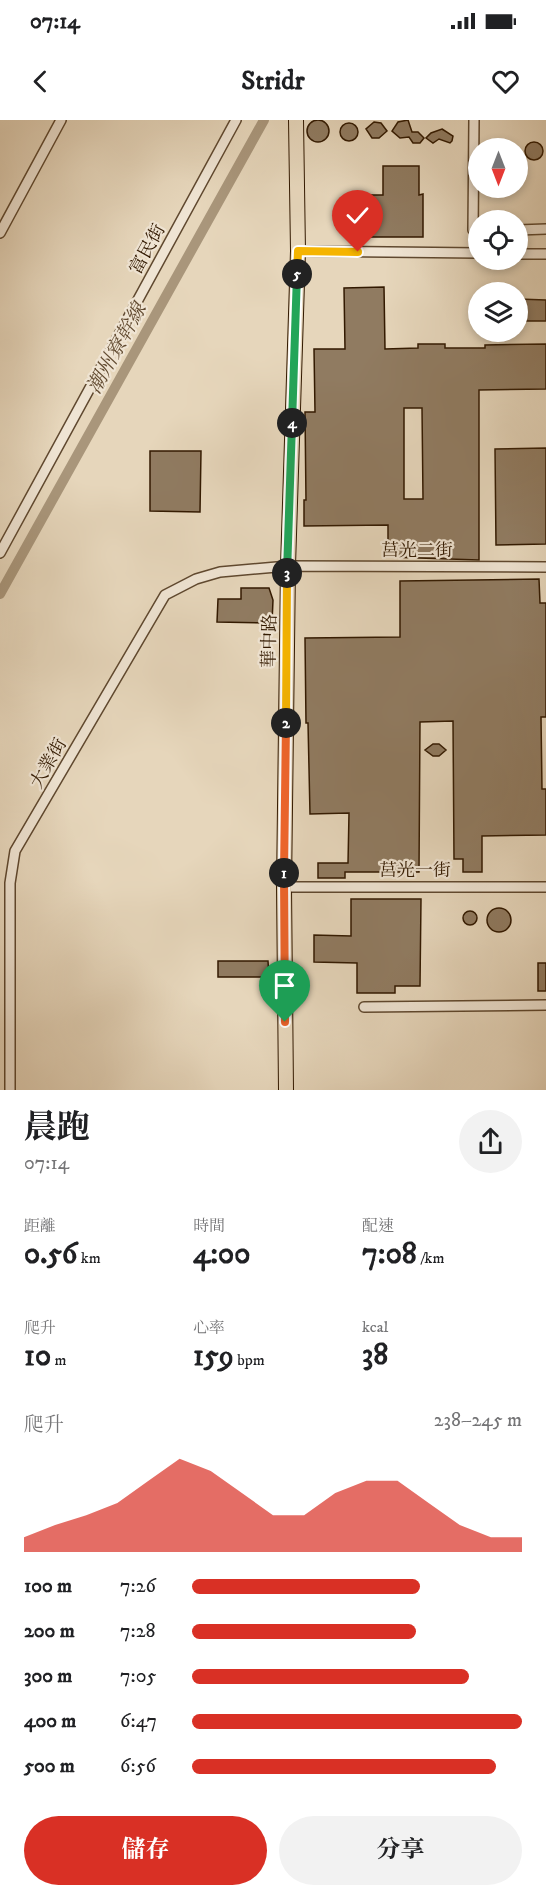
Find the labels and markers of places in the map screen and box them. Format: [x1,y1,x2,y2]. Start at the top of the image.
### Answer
pin [332,190,383,252]
pin: 5 [282,259,312,289]
pin: 4 [277,408,307,438]
pin: 3 [272,558,302,588]
pin: 2 [271,708,301,738]
pin: 1 [269,858,299,888]
pin [259,960,310,1022]

